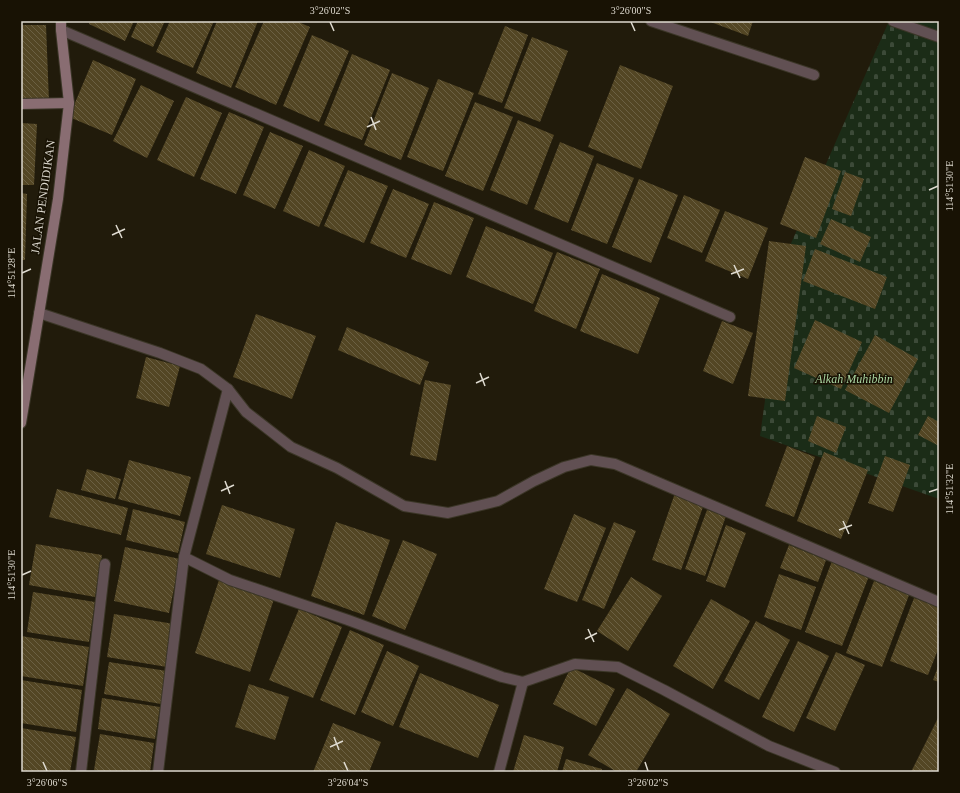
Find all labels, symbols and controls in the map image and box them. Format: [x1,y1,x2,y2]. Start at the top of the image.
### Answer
text: 3°26'02"S [310,5,350,16]
text: 3°26'00"S [611,5,651,16]
street label: JALAN PENDIDIKAN [28,139,58,255]
text: 114°51'30"E [944,161,955,211]
text: 114°51'28"E [6,248,17,298]
park label: Alkah Muhibbin [814,372,893,386]
text: 114°51'32"E [944,464,955,514]
text: 114°51'30"E [6,550,17,600]
text: 3°26'06"S [27,777,67,788]
text: 3°26'04"S [328,777,368,788]
text: 3°26'02"S [628,777,668,788]

